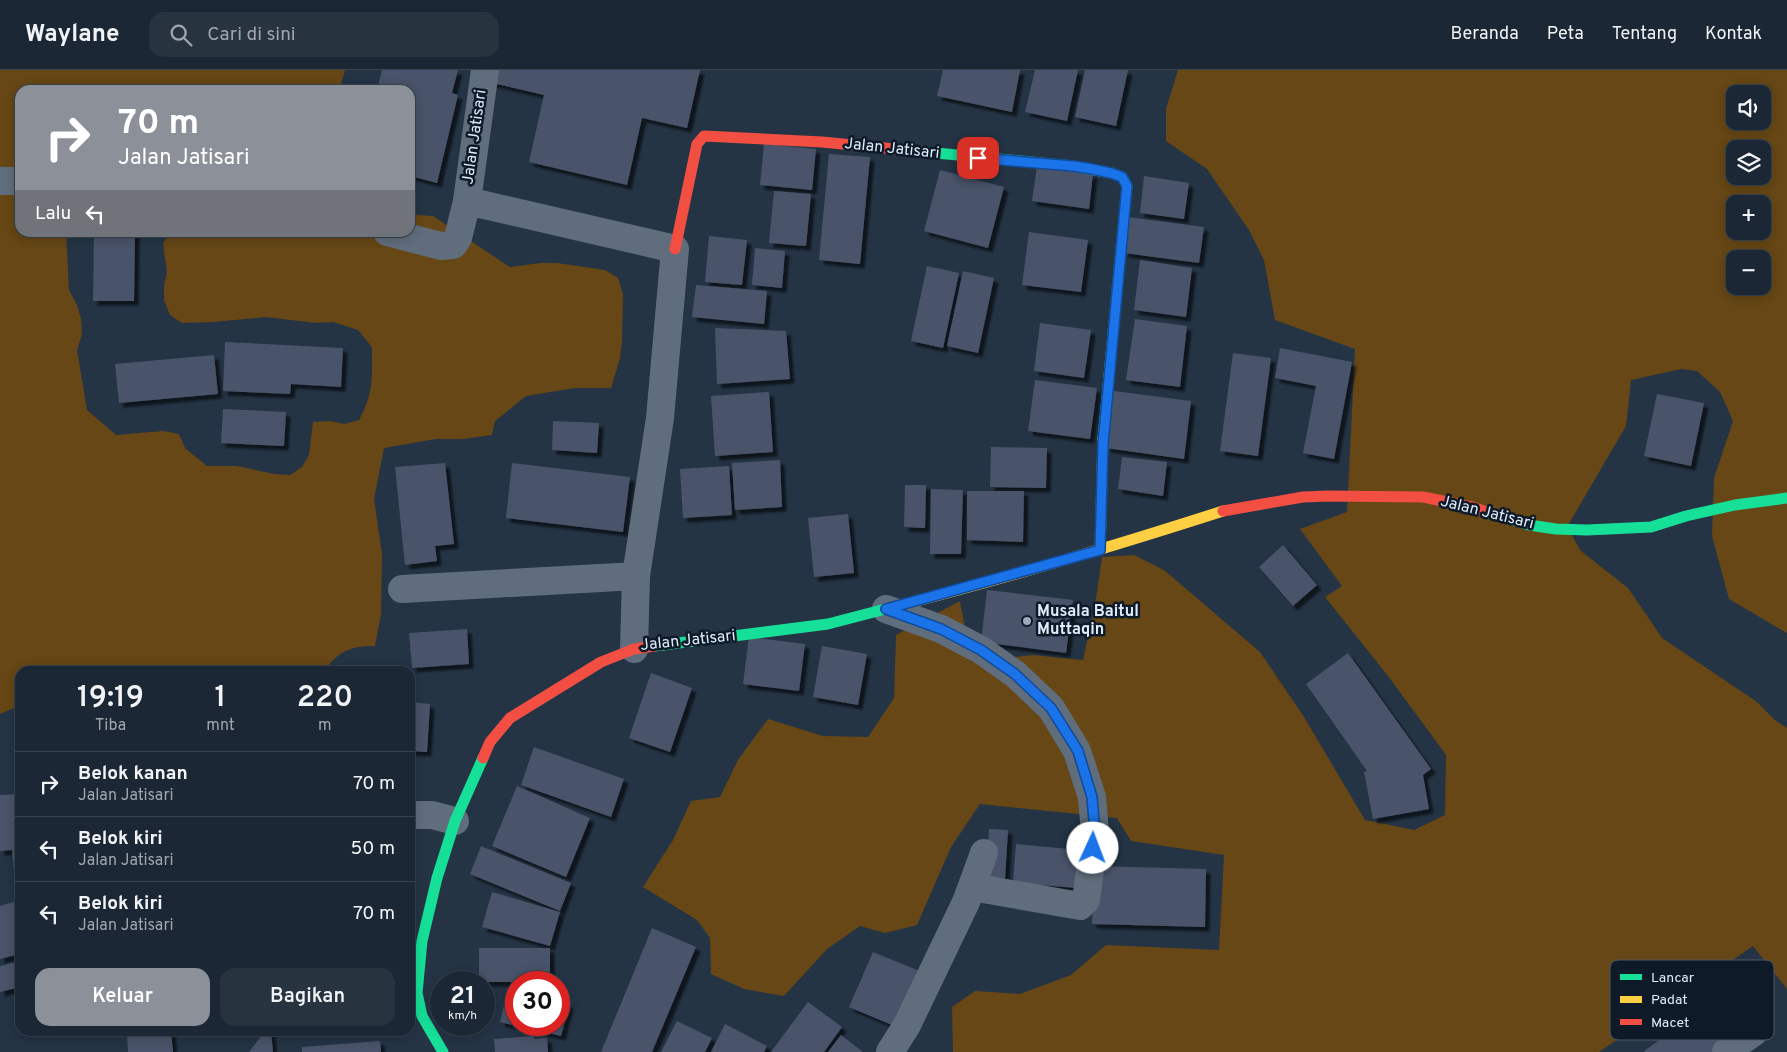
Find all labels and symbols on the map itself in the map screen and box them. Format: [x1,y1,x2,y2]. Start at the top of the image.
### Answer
street label: Jalan Jatisari [458,88,492,186]
street label: Jalan Jatisari [843,134,941,164]
pin [957,137,999,179]
street label: Jalan Jatisari [1438,492,1536,534]
place label: Musala Baitul Muttaqin [1037,602,1139,640]
marker: Musala Baitul Muttaqin [1021,615,1033,627]
street label: Jalan Jatisari [639,626,737,656]
position arrow [1066,821,1118,873]
legend [1610,960,1774,1040]
text: Lancar [1651,970,1695,987]
speed limit sign: 30 [505,971,570,1036]
text: Padat [1651,992,1687,1009]
text: Macet [1651,1015,1689,1032]

